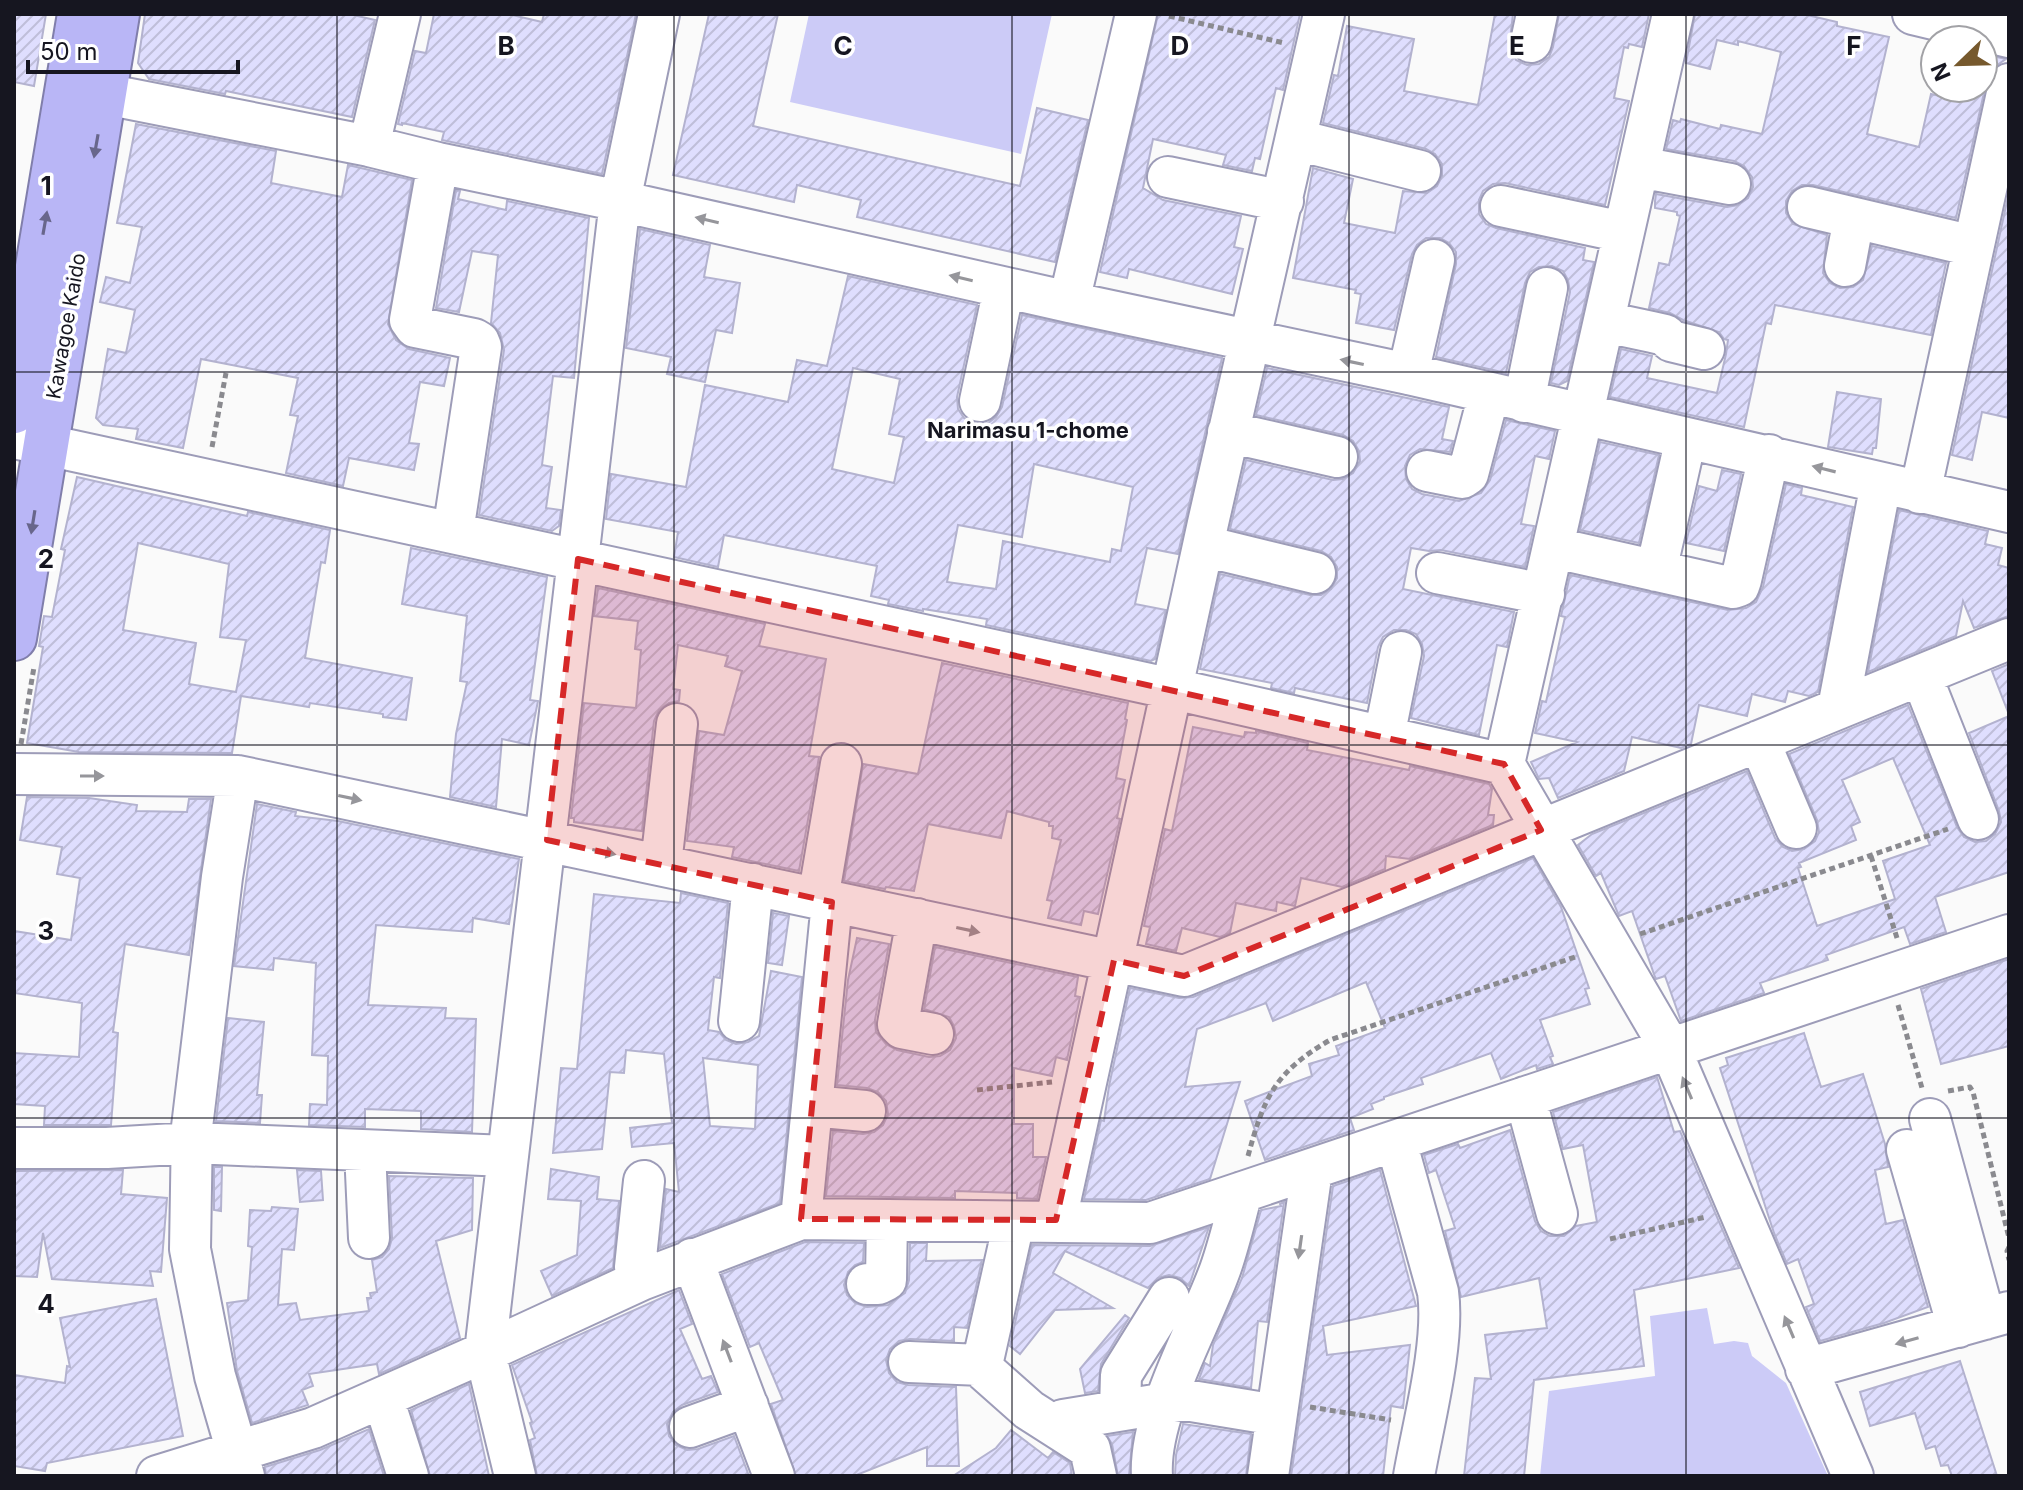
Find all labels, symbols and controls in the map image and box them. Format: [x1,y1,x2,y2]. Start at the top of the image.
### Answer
scale bar [28,24,238,74]
north arrow [1919,24,1999,104]
text: B [497,30,515,61]
text: C [833,30,853,61]
text: D [1171,30,1189,61]
text: E [1509,30,1525,61]
text: F [1846,30,1862,61]
text: 50 m [40,37,98,66]
text: N [1925,59,1956,85]
one-way arrow [90,134,102,159]
text: 1 [40,170,52,201]
one-way arrow [39,211,51,236]
one-way arrow [695,213,720,226]
street label: Kawagoe Kaido [41,251,91,401]
one-way arrow [948,271,973,284]
one-way arrow [1339,355,1364,368]
district label: Narimasu 1-chome [927,417,1129,443]
one-way arrow [1811,462,1836,474]
one-way arrow [26,509,39,534]
text: 2 [38,543,54,574]
one-way arrow [80,770,105,782]
one-way arrow [337,793,362,805]
one-way arrow [592,846,617,859]
text: 3 [38,915,54,946]
one-way arrow [956,924,981,937]
one-way arrow [1680,1076,1693,1100]
one-way arrow [1294,1235,1306,1260]
text: 4 [37,1288,55,1319]
one-way arrow [1782,1315,1795,1339]
one-way arrow [1894,1335,1918,1348]
one-way arrow [720,1339,733,1363]

